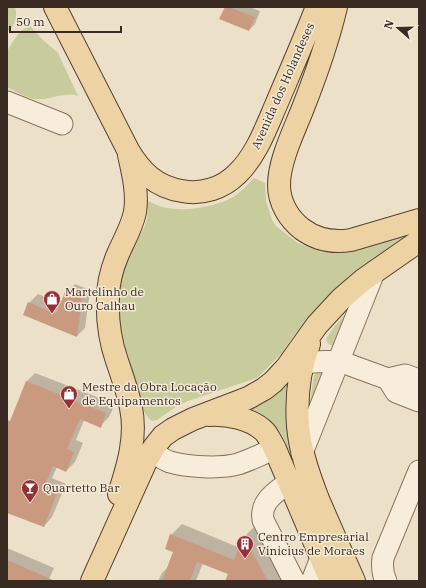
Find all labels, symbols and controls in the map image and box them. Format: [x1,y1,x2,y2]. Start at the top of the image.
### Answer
scale bar [10,8,121,34]
north arrow [378,8,418,48]
text: 50 m [16,14,45,29]
text: N [381,18,397,31]
street label: Avenida dos Holandeses [248,20,317,152]
place label: Martelinho de Ouro Calhau [65,284,144,313]
shop icon: Martelinho de Ouro Calhau [42,289,62,314]
place label: Mestre da Obra Locação de Equipamentos [82,379,217,408]
shop icon: Mestre da Obra Locação de Equipamentos [59,384,79,409]
bar icon: Quartetto Bar [20,478,40,503]
place label: Quartetto Bar [43,480,120,495]
place label: Centro Empresarial Vinicius de Moraes [258,529,369,558]
building icon: Centro Empresarial Vinicius de Moraes [235,534,255,559]

